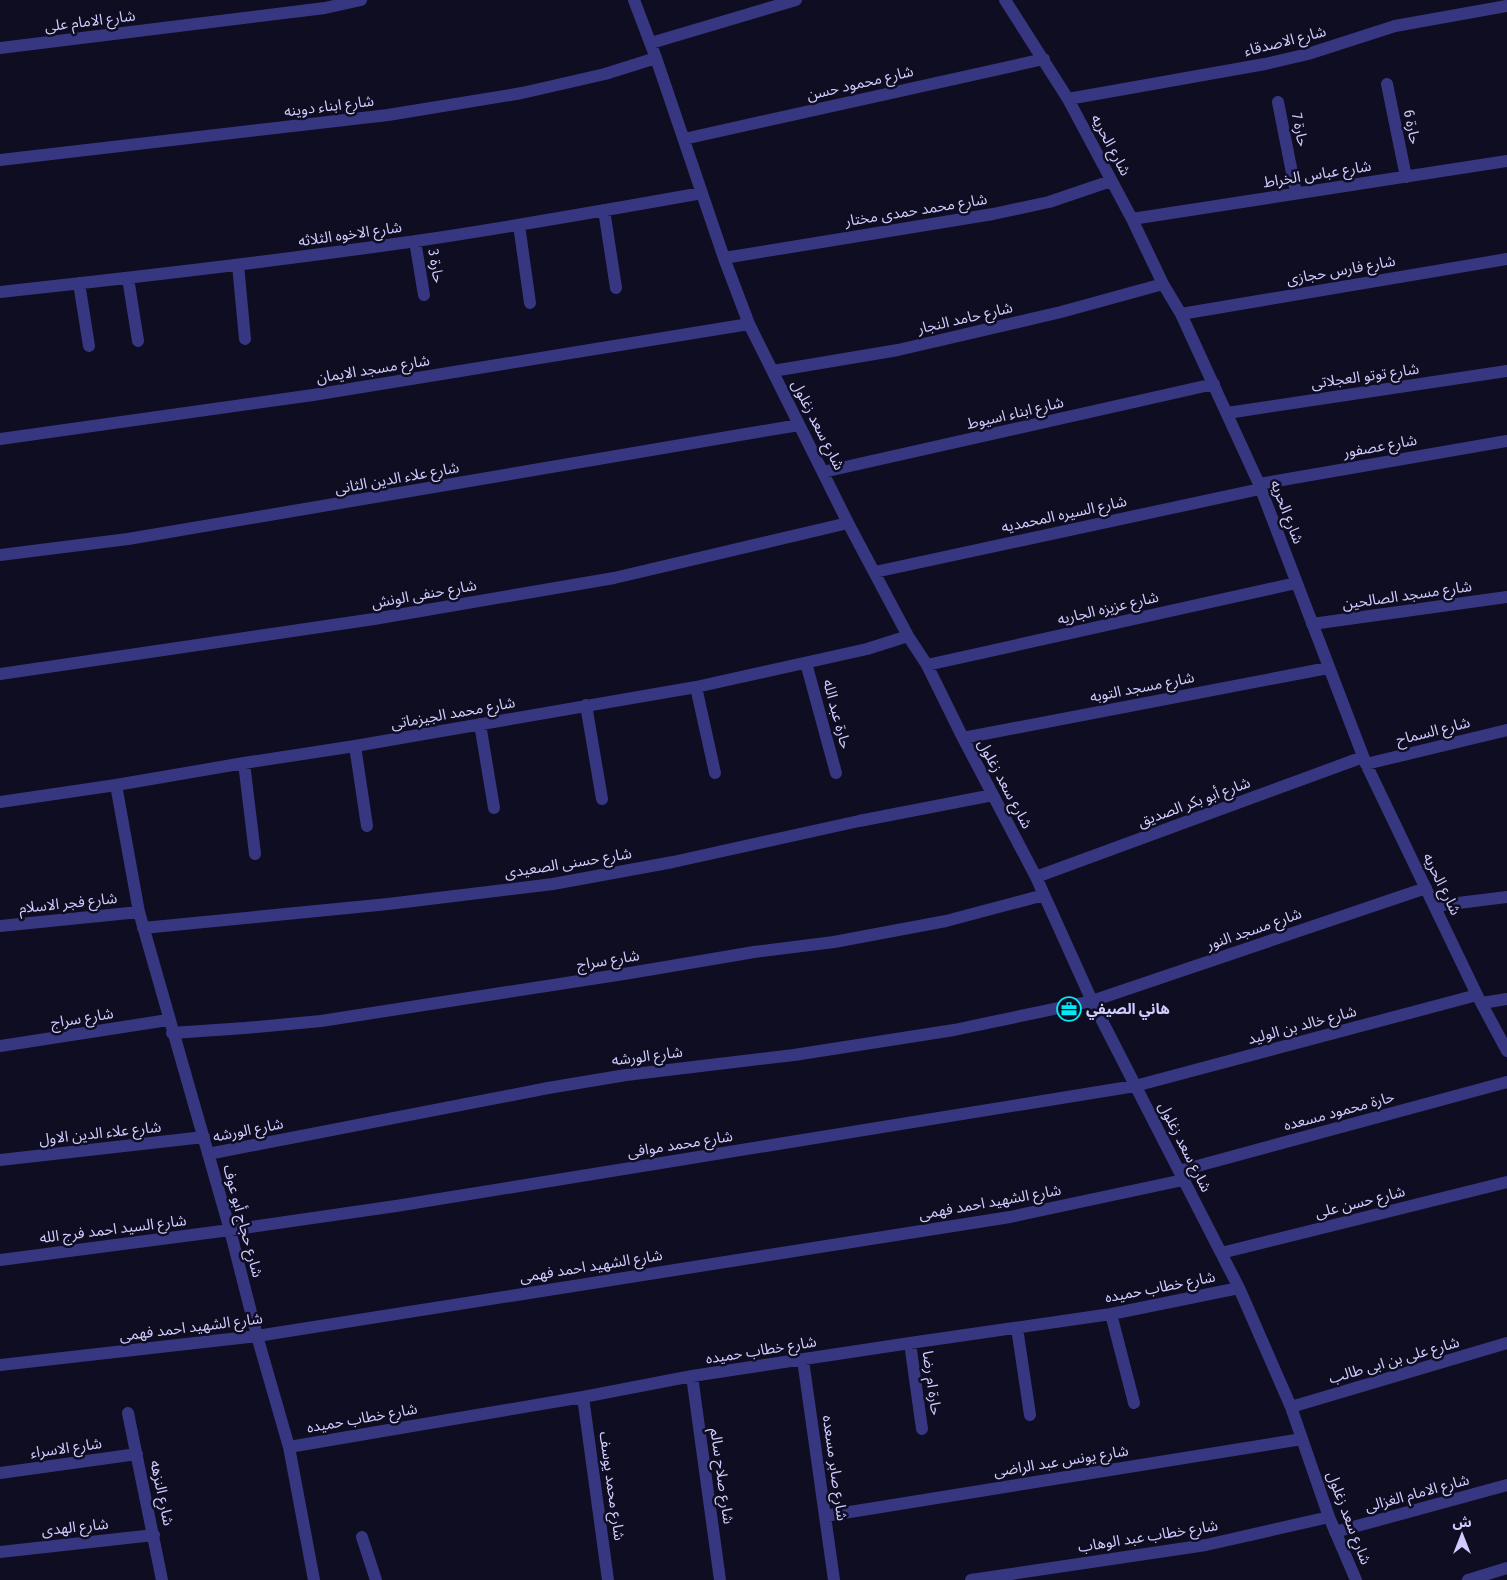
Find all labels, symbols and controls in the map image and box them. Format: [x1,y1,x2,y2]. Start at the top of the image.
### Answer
street label: شارع الامام على [44,6,137,38]
street label: شارع الاصدقاء [1242,22,1329,63]
street label: شارع محمود حسن [805,62,916,107]
street label: شارع ابناء دوينه [283,92,376,123]
street label: حارة 6 [1400,108,1424,146]
street label: شارع الحريه [1085,111,1135,180]
street label: حارة 7 [1288,112,1312,148]
street label: شارع عباس الخراط [1262,157,1373,194]
street label: شارع محمد حمدى مختار [843,190,989,233]
street label: شارع الاخوه الثلاثه [297,218,404,253]
street label: حارة 3 [424,248,448,285]
street label: شارع فارس حجازى [1285,252,1398,291]
street label: شارع حامد النجار [915,298,1015,341]
street label: شارع مسجد الايمان [315,351,432,390]
street label: شارع توتو العجلاتى [1310,359,1421,395]
street label: شارع سعد زغلول [785,377,848,475]
street label: شارع ابناء اسيوط [965,393,1066,436]
street label: شارع عصفور [1341,431,1419,464]
street label: شارع علاء الدين الثانى [333,458,461,501]
street label: شارع الحريه [1264,477,1308,548]
street label: شارع السيره المحمديه [1000,492,1129,539]
street label: شارع حنفى الونش [370,576,479,615]
street label: شارع مسجد الصالحين [1341,577,1474,616]
street label: شارع عزيزه الجاريه [1056,588,1161,631]
street label: شارع مسجد التوبه [1088,668,1197,709]
street label: حارة عبد الله [819,677,855,751]
street label: شارع محمد الجيزماتى [389,693,517,736]
street label: شارع السماح [1394,713,1473,752]
street label: شارع سعد زغلول [971,736,1036,833]
street label: شارع أبو بكر الصديق [1135,773,1254,834]
street label: شارع حسنى الصعيدى [503,844,634,885]
street label: شارع الحريه [1417,850,1465,920]
street label: شارع فجر الاسلام [18,889,119,920]
street label: شارع مسجد النور [1203,904,1305,957]
street label: شارع سراج [575,946,641,977]
office icon: هاني الصيفي [1056,996,1082,1022]
place label: هاني الصيفي [1086,1000,1170,1020]
street label: شارع خالد بن الوليد [1246,1002,1359,1051]
street label: شارع سراج [49,1004,115,1035]
street label: شارع الورشه [610,1043,684,1072]
street label: حارة محمود مسعده [1282,1088,1397,1134]
street label: شارع سعد زغلول [1152,1099,1215,1197]
street label: شارع الورشه [211,1114,286,1149]
street label: شارع علاء الدين الاول [38,1118,163,1151]
street label: شارع محمد موافى [626,1127,735,1164]
street label: شارع حجاج أبو عوف [216,1163,267,1280]
street label: شارع الشهيد احمد فهمى [917,1181,1063,1226]
street label: شارع حسن على [1313,1182,1408,1225]
street label: شارع السيد احمد فرج الله [39,1211,188,1250]
street label: شارع الشهيد احمد فهمى [518,1246,664,1289]
street label: شارع خطاب حميده [1103,1267,1218,1309]
street label: شارع الشهيد احمد فهمى [118,1309,264,1348]
street label: شارع خطاب حميده [704,1332,819,1371]
street label: شارع على بن ابى طالب [1327,1333,1462,1390]
street label: حارة ام رضا [917,1350,945,1417]
street label: شارع خطاب حميده [305,1399,420,1440]
street label: شارع صابر مسعده [816,1414,851,1523]
street label: شارع صلاح سالم [703,1427,738,1526]
street label: شارع محمد يوسف [592,1430,629,1542]
street label: شارع الاسراء [29,1434,104,1465]
street label: شارع يونس عبد الراضى [992,1441,1130,1484]
street label: شارع النزهه [143,1459,178,1528]
street label: شارع سعد زغلول [1320,1469,1375,1569]
street label: شارع الامام الغزالى [1363,1470,1472,1518]
north arrow [1437,1510,1487,1560]
text: ش [1452,1514,1472,1531]
street label: شارع الهدى [41,1515,110,1542]
street label: شارع خطاب عبد الوهاب [1077,1516,1220,1559]

